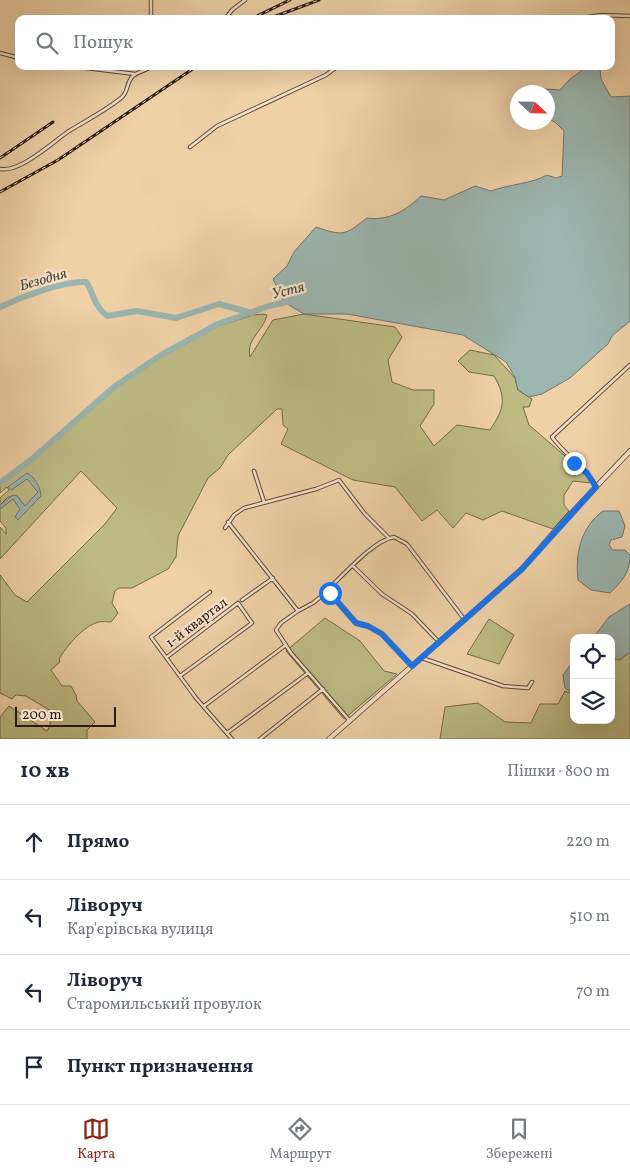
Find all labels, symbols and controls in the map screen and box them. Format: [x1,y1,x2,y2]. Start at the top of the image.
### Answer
search box [15,15,615,70]
icon: search [33,29,61,57]
text: Пошук [73,30,133,56]
north arrow [510,85,555,130]
water label: Безодня [17,264,70,297]
water label: Устя [270,277,307,306]
route end [563,452,586,475]
route start [319,582,342,605]
street label: 1-й квартал [162,593,232,653]
map controls [570,634,615,724]
button: locate [570,634,615,679]
button: layers [570,679,615,724]
scale bar [15,704,116,727]
text: 200 m [22,706,62,725]
text: 10 хв [20,757,70,786]
text: Пішки · 800 m [507,761,610,783]
icon: ahead [20,828,48,856]
text: Прямо [67,829,129,855]
text: 220 m [566,831,610,853]
text: Ліворуч [67,893,142,919]
icon: left [20,903,48,931]
text: 510 m [569,906,610,928]
text: Кар'єрівська вулиця [67,919,213,941]
text: Ліворуч [67,968,142,994]
icon: left [20,978,48,1006]
text: 70 m [576,981,610,1003]
text: Старомильський провулок [67,994,262,1016]
icon: arrive [20,1053,48,1081]
text: Пункт призначення [67,1054,253,1080]
tab: Карта [77,1115,115,1164]
tab: Маршрут [270,1115,331,1164]
tab: Збережені [486,1115,553,1164]

